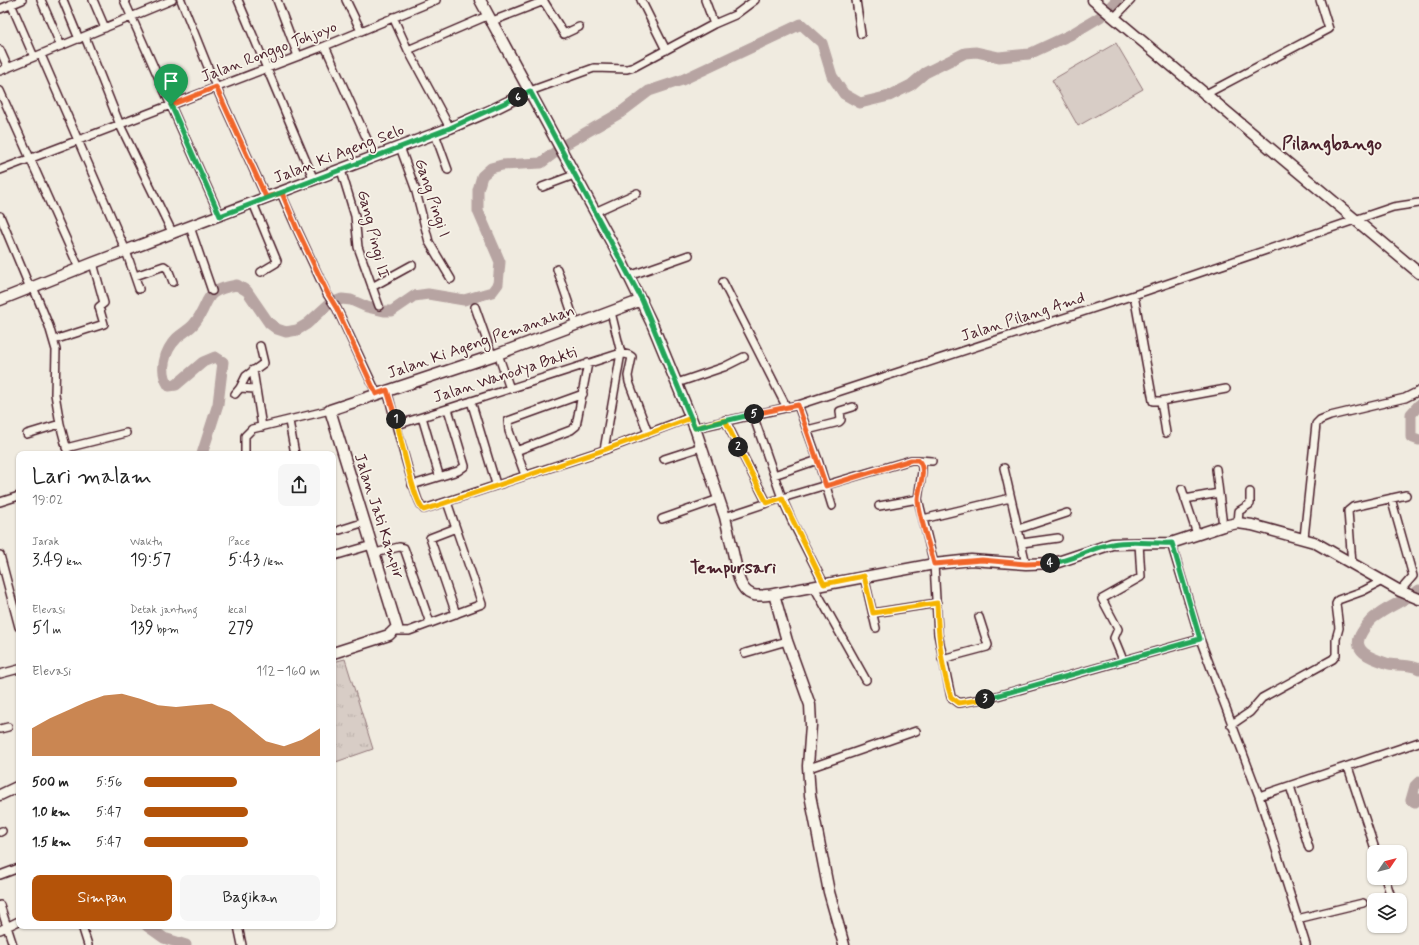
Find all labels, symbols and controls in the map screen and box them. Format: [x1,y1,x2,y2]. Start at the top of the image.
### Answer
street label: Jalan Ronggo Tohjoyo [198,16,340,89]
pin [154,64,188,105]
icon: arrive [160,70,182,92]
pin: 6 [508,87,528,107]
text: 6 [515,90,521,104]
street label: Jalan Ki Ageng Selo [271,119,408,189]
district label: Pilangbango [1282,132,1382,156]
street label: Gang Pingi I [408,156,455,240]
street label: Gang Pingi II [351,188,394,280]
street label: Jalan Pilang Amd [958,287,1088,347]
street label: Jalan Ki Ageng Pemanahan [384,300,578,385]
street label: Jalan Wanodya Bakti [431,342,579,408]
pin: 5 [744,404,764,424]
text: 5 [751,407,757,421]
pin: 1 [386,409,406,429]
text: 1 [394,412,398,426]
pin: 2 [728,437,748,457]
text: 2 [735,440,741,454]
street label: Jalan Jati Kampir [349,451,409,582]
text: Lari malam [32,463,152,491]
button: share [278,464,320,506]
text: 19:02 [32,492,63,509]
text: Jarak [32,535,59,549]
text: Waktu [130,535,162,549]
text: Pace [228,535,250,549]
text: 3.49 [32,549,63,571]
text: 19:57 [130,549,171,571]
text: 5:43 [228,549,260,571]
pin: 4 [1040,553,1060,573]
text: km [63,555,82,569]
text: /km [260,555,284,569]
district label: Tempursari [690,556,776,580]
text: 4 [1047,556,1053,570]
text: Elevasi [32,603,65,617]
text: Detak jantung [130,603,198,617]
text: kcal [228,603,246,617]
text: 51 [32,617,50,639]
text: 139 [130,617,154,639]
text: 279 [228,617,254,639]
text: m [50,623,61,637]
text: bpm [154,623,179,637]
text: Elevasi [32,663,71,680]
text: 112–160 m [256,663,320,680]
pin: 3 [975,689,995,709]
text: 3 [983,692,987,706]
text: 500 m [32,774,69,791]
text: 5:56 [96,774,122,791]
text: 1.0 km [32,804,70,821]
text: 5:47 [96,804,121,821]
text: 1.5 km [32,834,71,851]
text: 5:47 [96,834,121,851]
north arrow [1367,845,1407,885]
map controls [1367,845,1407,933]
button: Simpan [32,875,172,921]
button: Bagikan [180,875,320,921]
button: layers [1367,893,1407,933]

